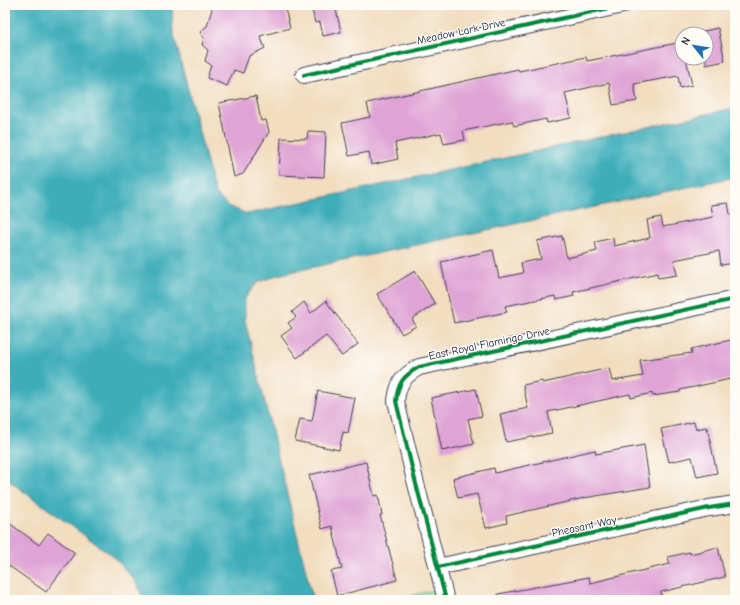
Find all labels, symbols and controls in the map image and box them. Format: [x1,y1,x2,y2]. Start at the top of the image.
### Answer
street label: Meadow Lark Drive [416,16,507,47]
north arrow [674,26,714,66]
text: N [678,35,693,48]
street label: East Royal Flamingo Drive [427,324,551,363]
street label: Pheasant Way [551,513,618,540]

